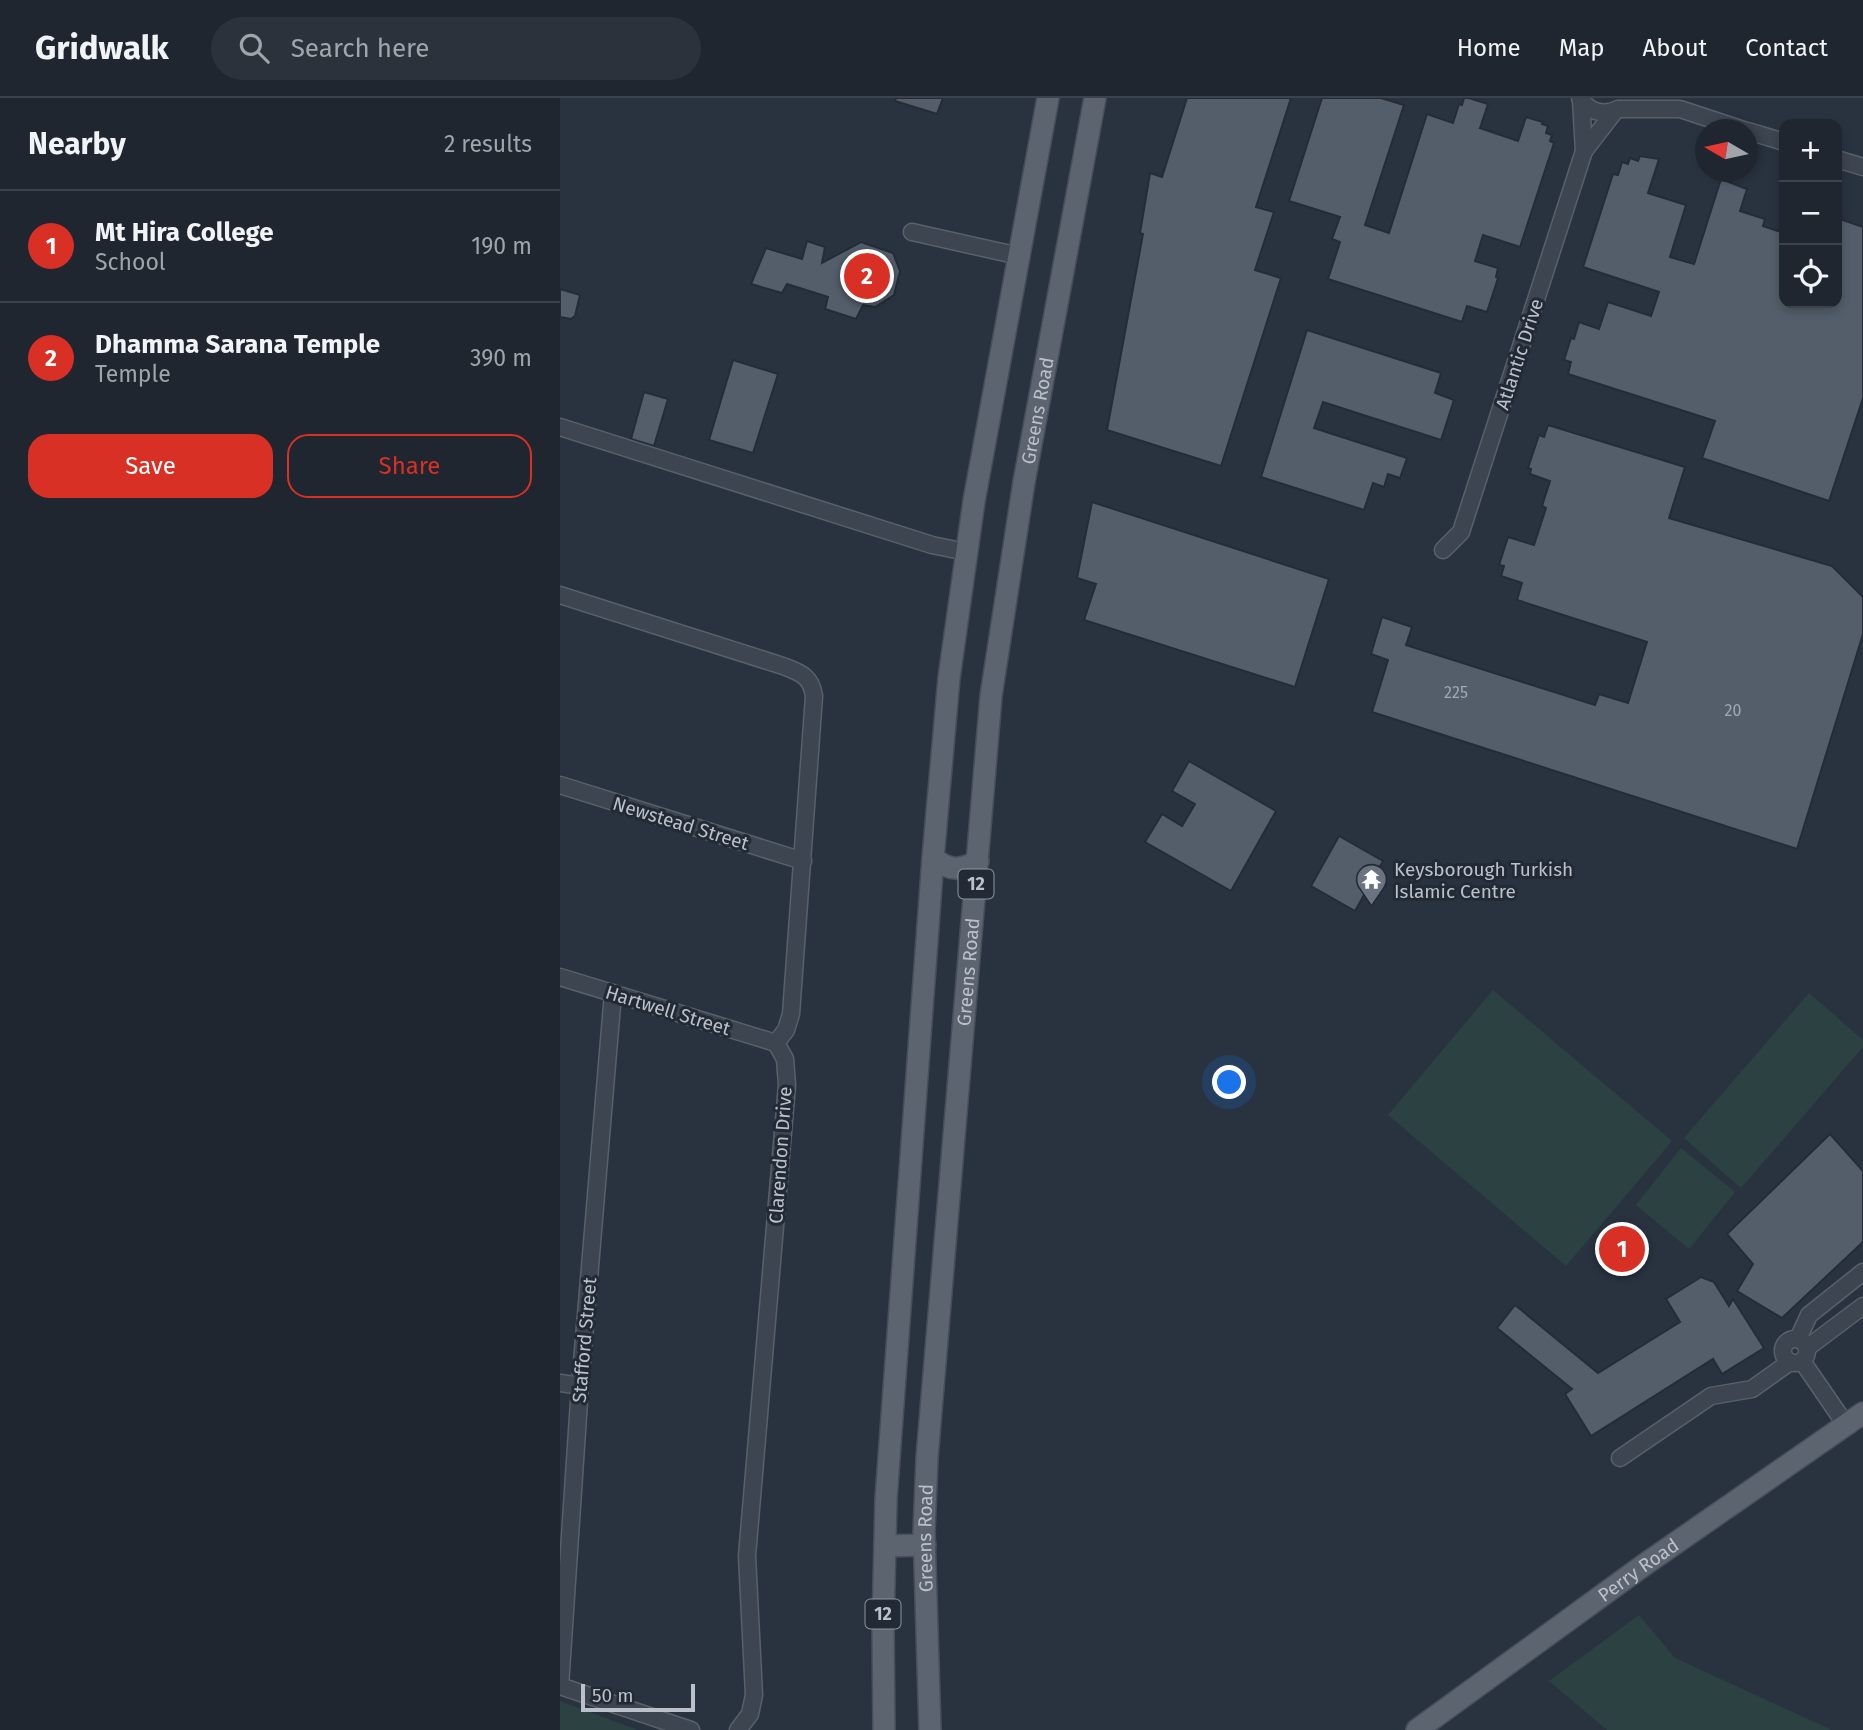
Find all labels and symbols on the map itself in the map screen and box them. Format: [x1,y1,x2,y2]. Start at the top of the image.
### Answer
north arrow [1695,119,1758,182]
pin: 2 [844,250,890,302]
street label: Atlantic Drive [1491,296,1548,413]
street label: Greens Road [1017,355,1059,466]
house number: 225 [1444,683,1468,702]
house number: 20 [1725,701,1741,720]
street label: Newstead Street [610,792,752,855]
place label: Keysborough Turkish Islamic Centre [1394,858,1573,903]
temple icon: Keysborough Turkish Islamic Centre [1354,863,1388,907]
road number: 12 [958,870,994,898]
street label: Greens Road [952,917,984,1027]
street label: Hartwell Street [603,981,733,1040]
your location [1212,1065,1246,1099]
street label: Clarendon Drive [764,1086,797,1225]
pin: 1 [1599,1223,1645,1275]
street label: Stafford Street [568,1276,601,1404]
street label: Greens Road [913,1483,938,1593]
street label: Perry Road [1593,1534,1683,1607]
road number: 12 [866,1600,900,1629]
scale bar [581,1681,695,1713]

